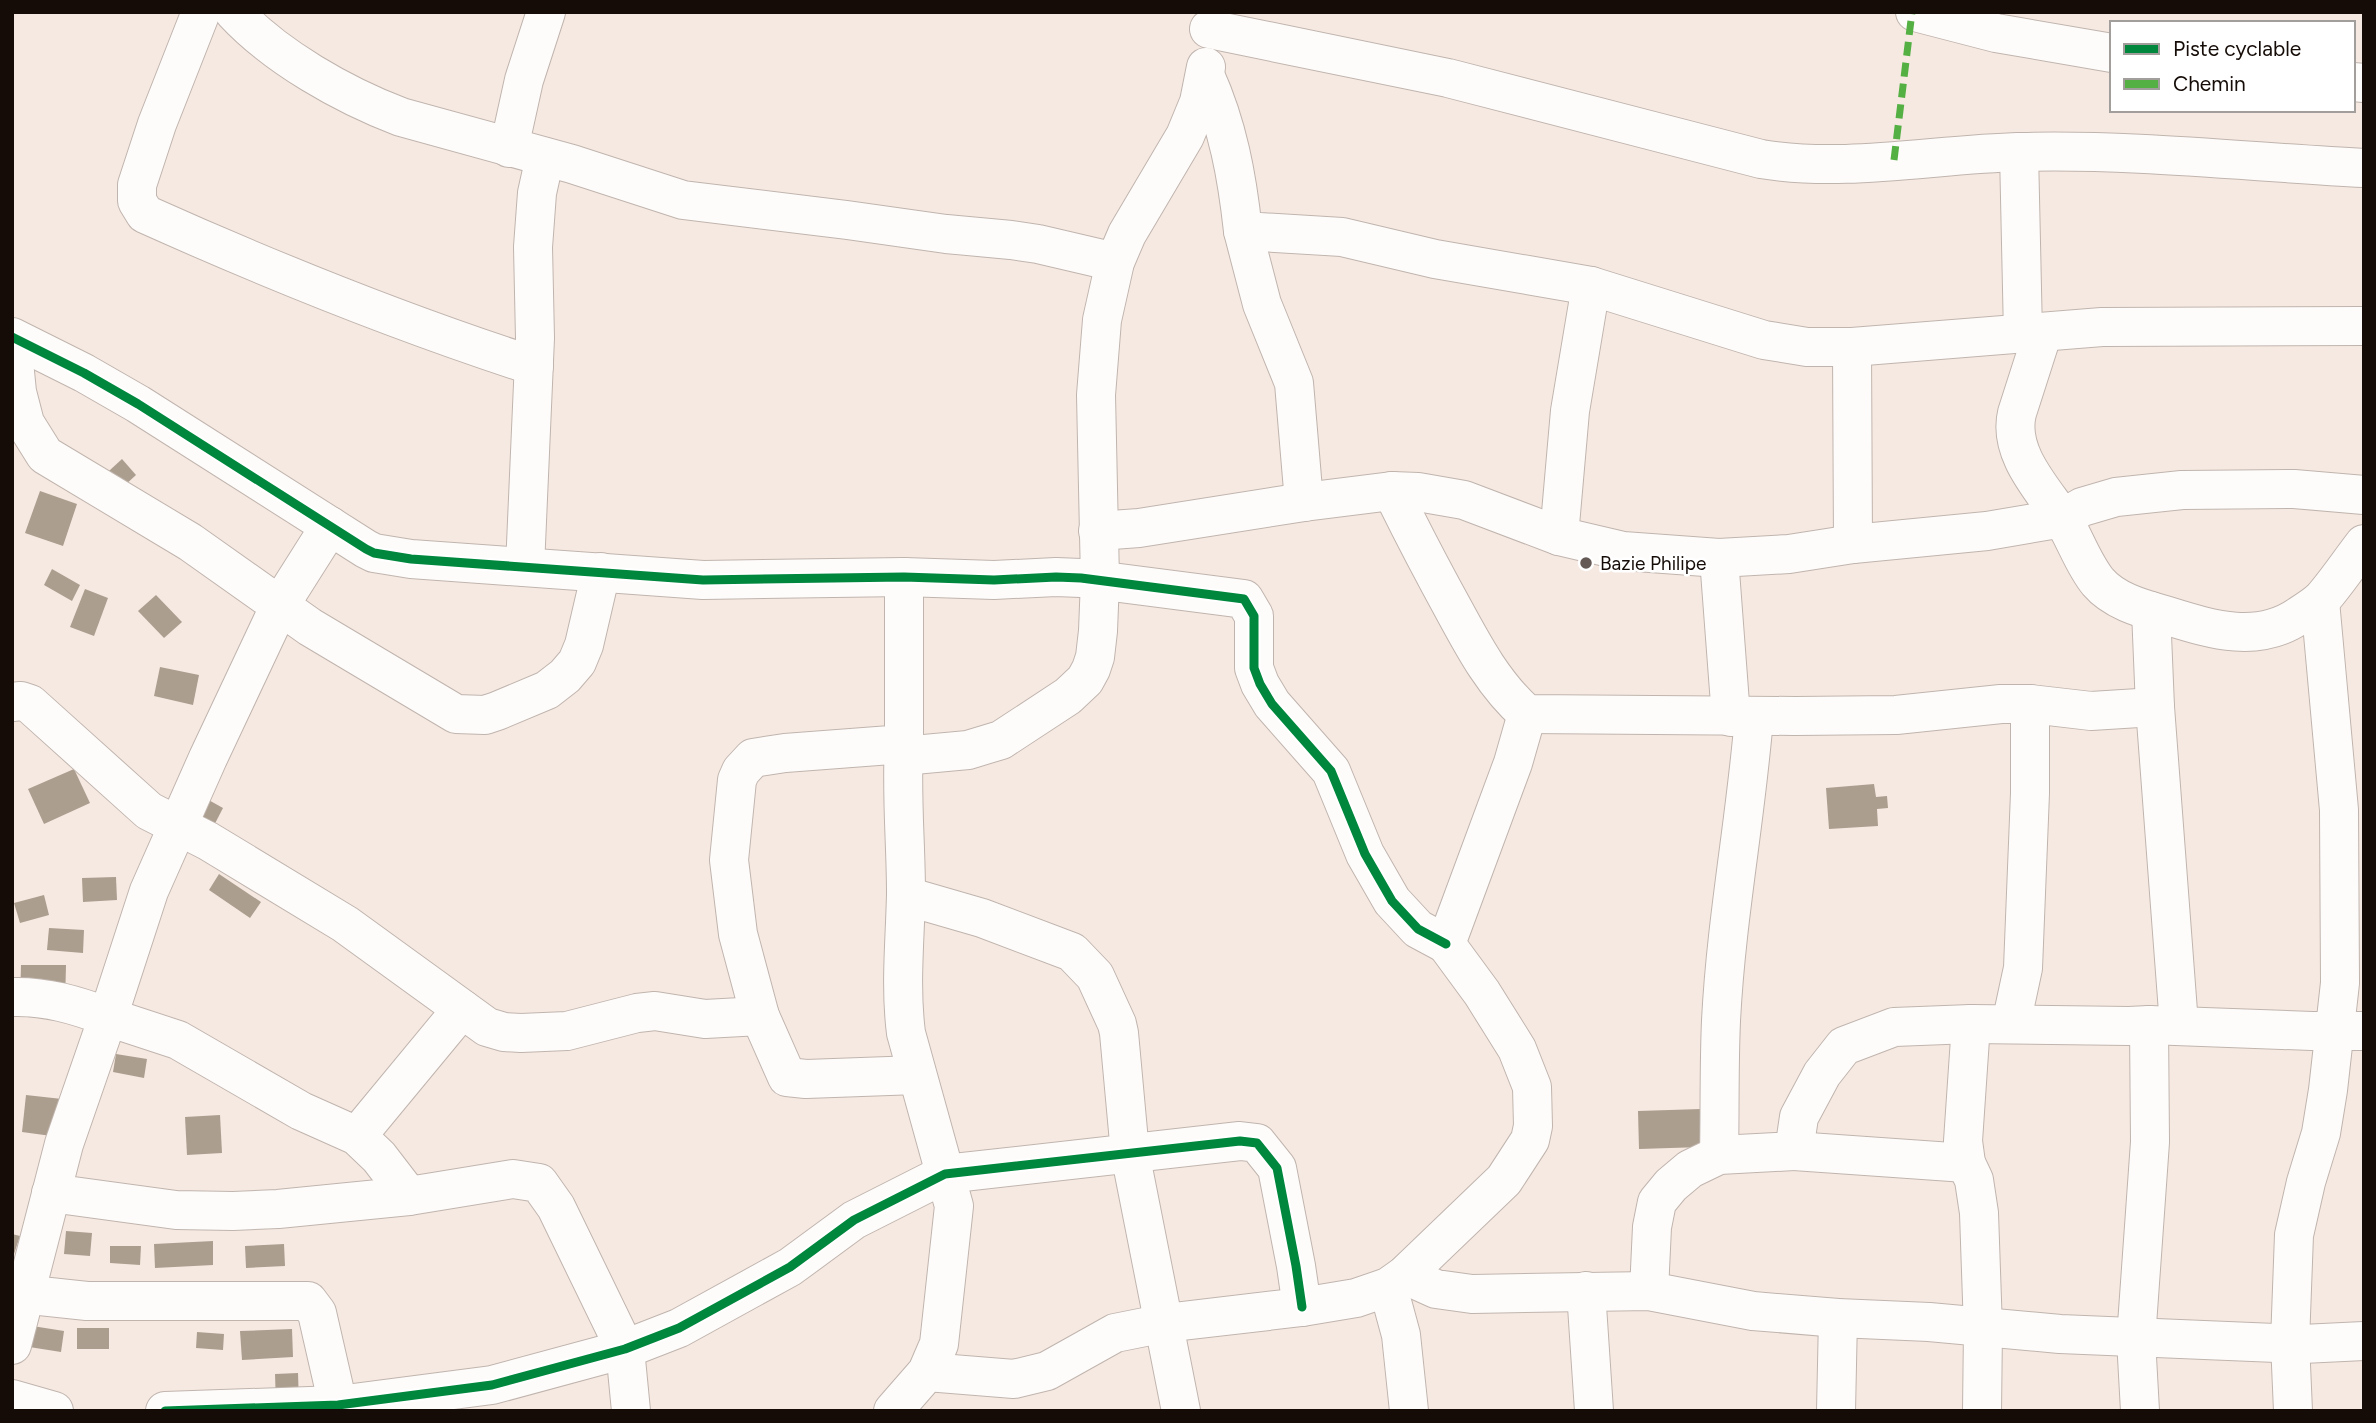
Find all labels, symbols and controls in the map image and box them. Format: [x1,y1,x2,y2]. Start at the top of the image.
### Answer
legend [2110,21,2355,112]
text: Piste cyclable [2173,36,2301,61]
text: Chemin [2173,71,2246,96]
place label: Bazie Philipe [1600,552,1706,575]
marker: Bazie Philipe [1578,555,1594,571]

